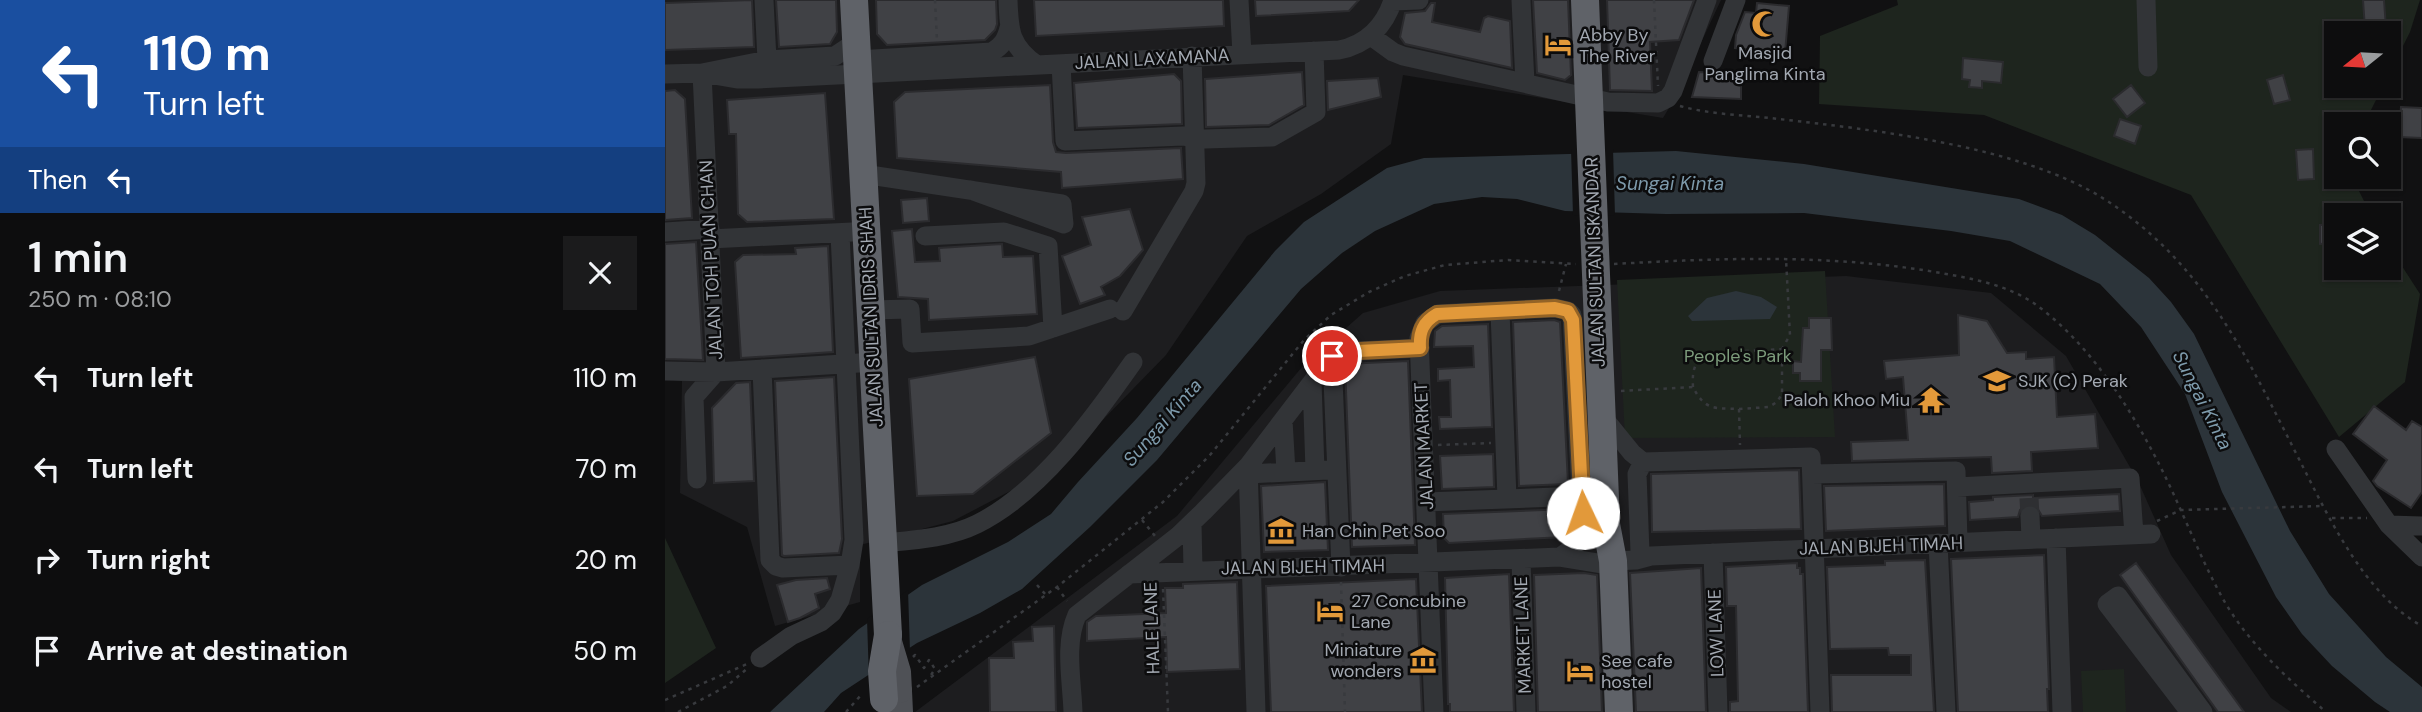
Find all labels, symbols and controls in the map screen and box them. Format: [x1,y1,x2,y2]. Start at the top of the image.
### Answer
mosque icon: Masjid Panglima Kinta [1750,9,1780,39]
text: 110 m [143,21,271,85]
north arrow [2324,21,2401,98]
map controls [2324,21,2401,280]
place label: Abby By The River [1579,23,1656,68]
icon: left [28,28,119,119]
hotel icon: Abby By The River [1543,30,1573,60]
place label: Masjid Panglima Kinta [1704,41,1826,86]
street label: JALAN LAXAMANA [1074,43,1230,75]
text: Turn left [143,83,265,125]
button: search [2324,112,2401,189]
street label: JALAN SULTAN ISKANDAR [1579,156,1611,368]
street label: JALAN TOH PUAN CHAN [694,160,728,360]
icon: left [101,161,139,199]
text: Then [28,163,87,197]
water label: Sungai Kinta [1616,171,1724,196]
button: layers [2324,203,2401,280]
street label: JALAN SULTAN IDRIS SHAH [853,206,889,428]
text: 1 min [28,230,128,285]
button: close [563,236,637,310]
text: 250 m · 08:10 [28,284,172,314]
pin [1302,326,1362,386]
icon: arrive [1313,337,1351,375]
park label: People's Park [1684,344,1792,368]
water label: Sungai Kinta [2167,346,2238,454]
icon: left [28,359,66,397]
text: Turn left [87,361,194,395]
text: 110 m [573,361,637,395]
school or university icon: SJK (C) Perak [1982,366,2012,396]
place label: SJK (C) Perak [2018,369,2128,393]
water label: Sungai Kinta [1117,373,1207,471]
street label: JALAN MARKET [1409,382,1439,510]
temple icon: Paloh Khoo Miu [1916,385,1946,415]
place label: Paloh Khoo Miu [1784,388,1910,412]
icon: left [28,450,66,488]
text: Turn left [87,452,194,486]
text: 70 m [576,452,637,486]
position arrow [1546,476,1620,550]
museum icon: Han Chin Pet Soo [1266,516,1296,546]
place label: Han Chin Pet Soo [1302,519,1445,543]
street label: JALAN BIJEH TIMAH [1799,531,1963,561]
icon: right [28,541,66,579]
text: Turn right [87,543,211,577]
text: 20 m [574,543,637,577]
street label: JALAN BIJEH TIMAH [1221,554,1385,580]
street label: MARKET LANE [1509,576,1537,694]
street label: HALE LANE [1138,581,1166,675]
place label: 27 Concubine Lane [1351,589,1466,634]
street label: LOW LANE [1702,589,1730,677]
hotel icon: 27 Concubine Lane [1315,596,1345,626]
icon: arrive [28,632,66,670]
text: Arrive at destination [87,634,348,668]
text: 50 m [573,634,637,668]
place label: Miniature wonders [1324,638,1402,683]
museum icon: Miniature wonders [1408,645,1438,675]
place label: See cafe hostel [1601,649,1673,694]
hotel icon: See cafe hostel [1565,656,1595,686]

